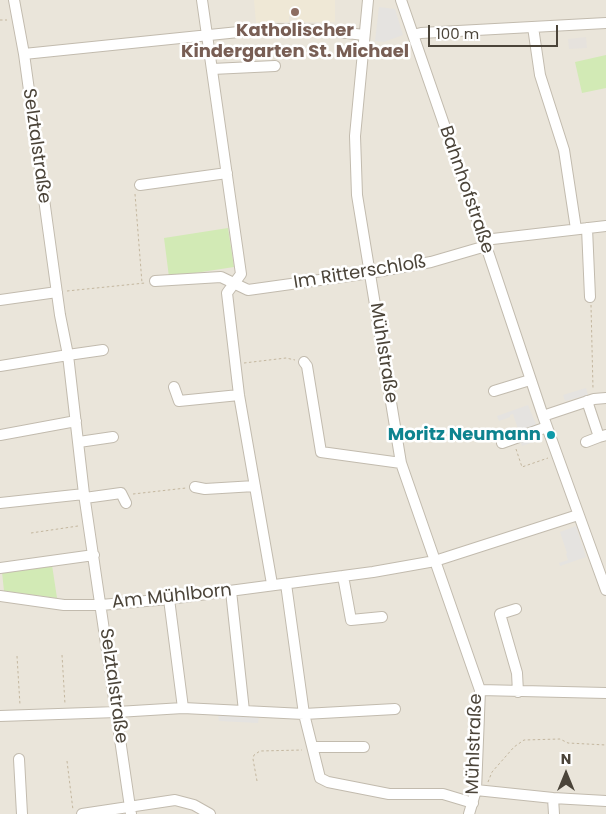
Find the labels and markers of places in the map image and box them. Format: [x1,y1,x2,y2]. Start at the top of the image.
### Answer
marker: Katholischer Kindergarten St. Michael [289,6,301,18]
place label: Katholischer Kindergarten St. Michael [181,20,409,62]
place label: Moritz Neumann [388,424,541,446]
marker: Moritz Neumann [545,429,557,441]

